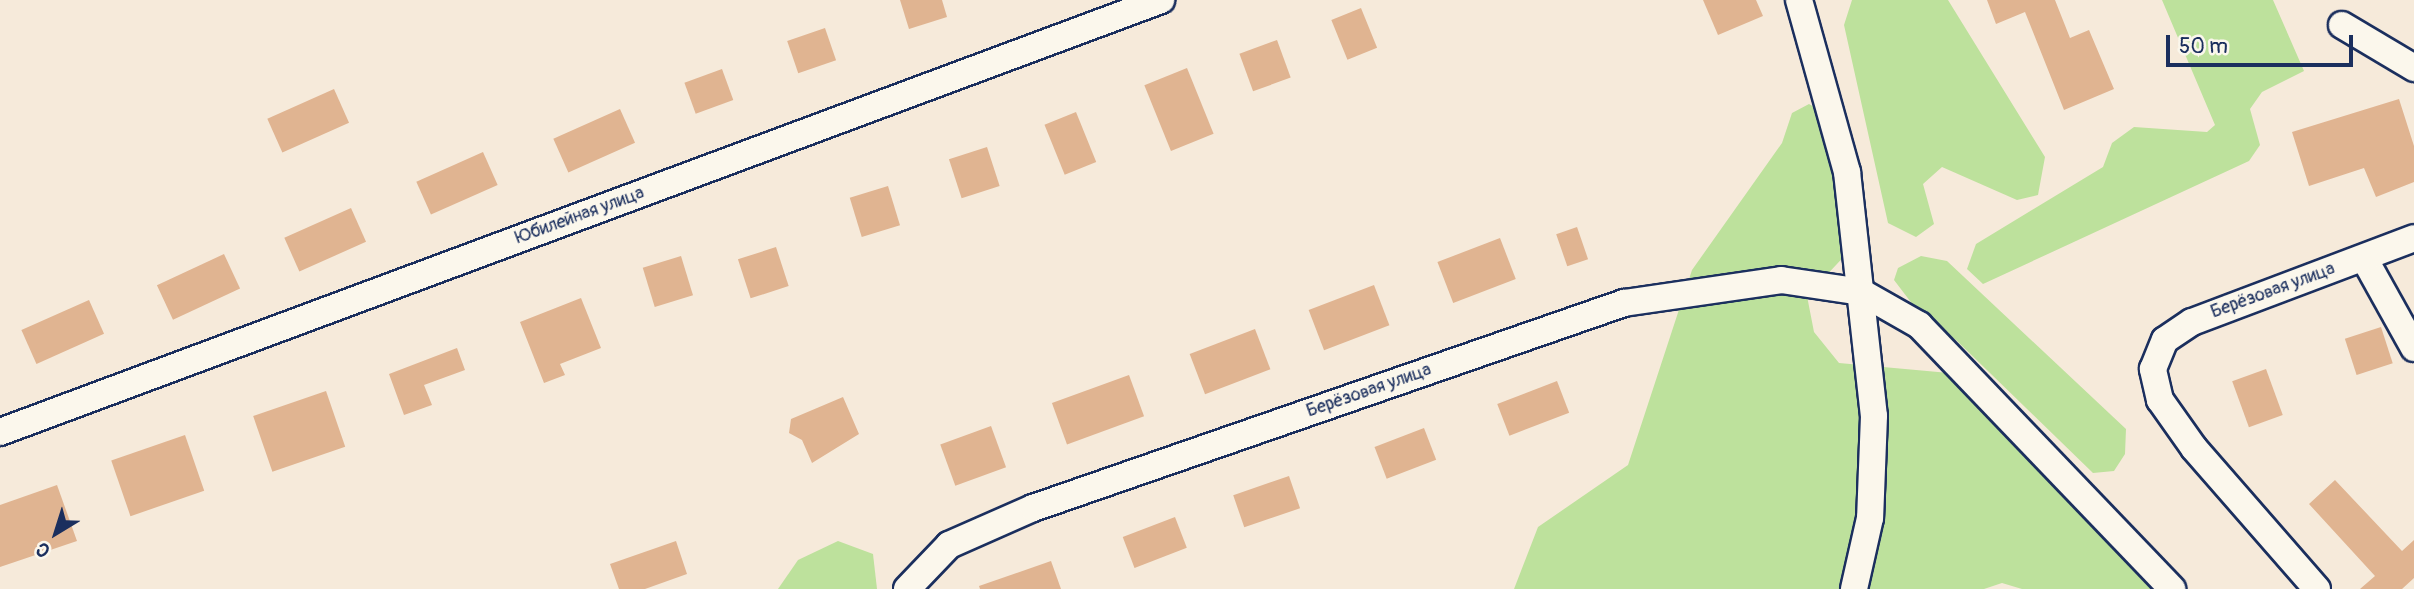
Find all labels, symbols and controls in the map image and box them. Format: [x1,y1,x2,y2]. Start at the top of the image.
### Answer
scale bar [2169,21,2356,65]
text: 50 m [2179,33,2228,60]
street label: Юбилейная улица [513,183,647,249]
street label: Берёзовая улица [2208,259,2338,323]
street label: Берёзовая улица [1304,360,1434,422]
north arrow [21,498,91,568]
text: С [31,536,55,563]

